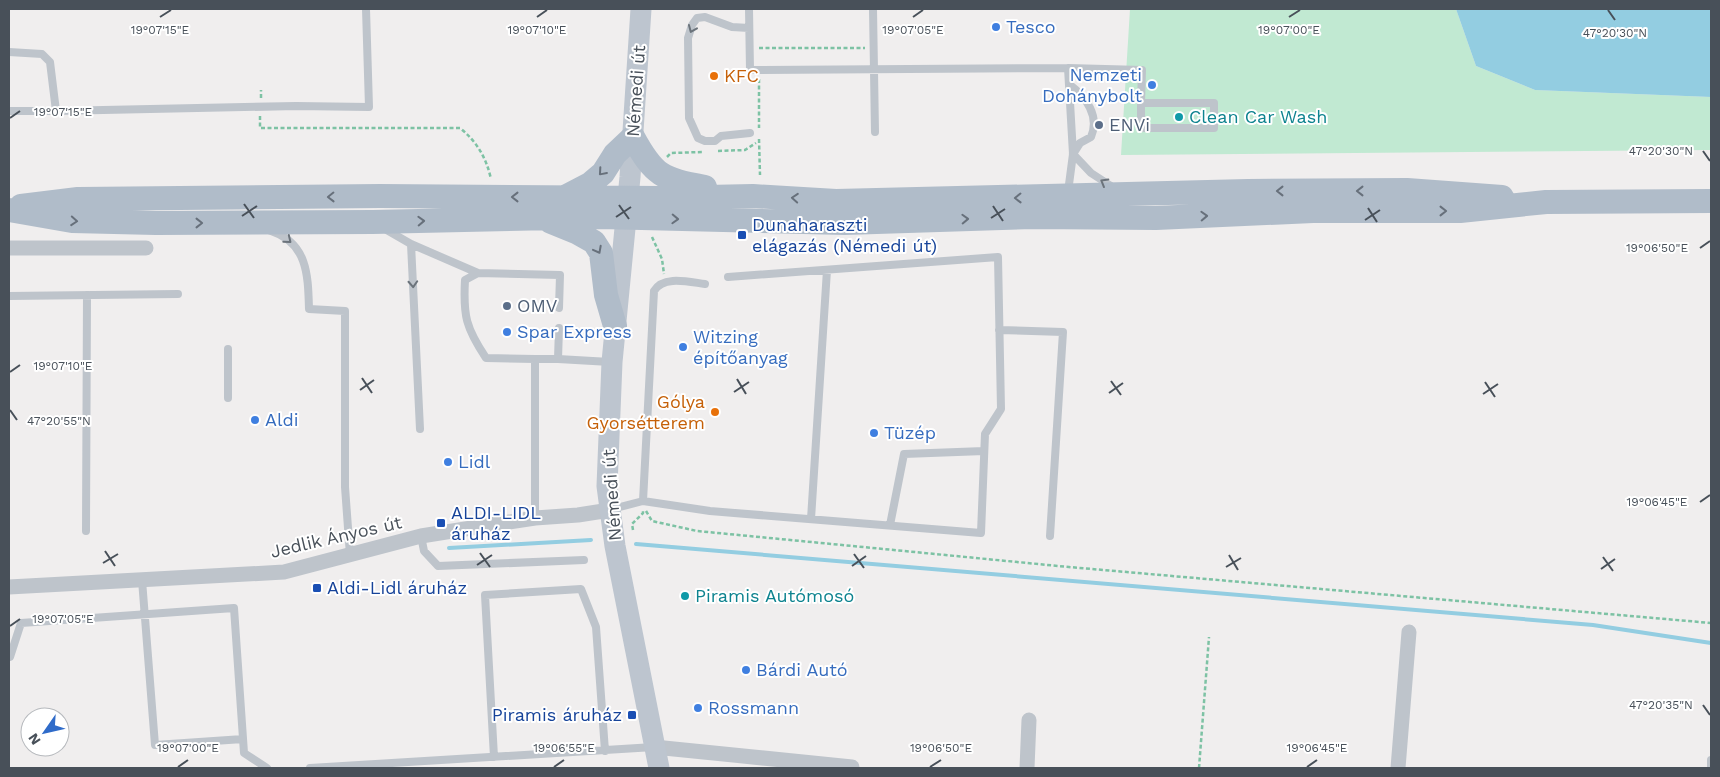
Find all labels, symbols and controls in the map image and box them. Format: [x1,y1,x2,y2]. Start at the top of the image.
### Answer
place label: Tesco [1006,16,1056,37]
marker: Tesco [990,21,1002,33]
text: 19°07'15"E [131,23,190,37]
text: 19°07'10"E [507,23,567,37]
one-way arrow [688,23,698,32]
text: 19°07'05"E [882,23,944,37]
text: 19°07'00"E [1258,23,1320,37]
text: 47°20'30"N [1583,26,1647,40]
street label: Némedi út [622,44,649,138]
place label: Nemzeti Dohánybolt [1042,64,1142,106]
place label: KFC [724,65,759,86]
marker: KFC [708,70,720,82]
marker: Nemzeti Dohánybolt [1146,79,1158,91]
text: 19°07'15"E [34,105,93,119]
place label: Clean Car Wash [1189,106,1327,127]
marker: Clean Car Wash [1173,111,1185,123]
place label: ENVi [1109,114,1150,135]
marker: ENVi [1093,119,1105,131]
text: 47°20'30"N [1629,144,1693,158]
one-way arrow [599,167,608,176]
one-way arrow [1101,178,1110,188]
one-way arrow [1276,186,1284,196]
one-way arrow [1355,186,1363,196]
one-way arrow [327,192,335,202]
one-way arrow [511,192,518,202]
one-way arrow [790,193,798,204]
one-way arrow [1014,193,1022,203]
one-way arrow [1440,206,1447,216]
one-way arrow [1201,210,1209,221]
one-way arrow [672,214,680,224]
place label: Dunaharaszti elágazás (Némedi út) [752,214,937,256]
one-way arrow [962,214,970,225]
one-way arrow [70,215,78,226]
one-way arrow [418,216,426,226]
one-way arrow [196,218,204,228]
marker: Dunaharaszti elágazás (Némedi út) [736,229,748,241]
one-way arrow [282,235,291,243]
text: 19°06'50"E [1626,241,1688,255]
one-way arrow [592,245,602,254]
one-way arrow [408,280,419,288]
place label: OMV [517,295,558,316]
marker: OMV [501,300,513,312]
place label: Spar Express [517,321,632,342]
marker: Spar Express [501,326,513,338]
place label: Witzing építőanyag [693,326,788,368]
marker: Witzing építőanyag [677,341,689,353]
text: 19°07'10"E [33,359,93,373]
place label: Gólya Gyorsétterem [587,391,705,433]
marker: Gólya Gyorsétterem [709,406,721,418]
place label: Aldi [265,409,298,430]
text: 47°20'55"N [27,414,91,428]
marker: Aldi [249,414,261,426]
place label: Tüzép [884,422,936,443]
marker: Tüzép [868,427,880,439]
street label: Némedi út [598,448,625,542]
place label: Lidl [458,451,491,472]
marker: Lidl [442,456,454,468]
text: 19°06'45"E [1627,495,1688,509]
place label: ALDI-LIDL áruház [451,502,541,544]
street label: Jedlik Ányos út [268,511,404,562]
marker: ALDI-LIDL áruház [435,517,447,529]
place label: Aldi-Lidl áruház [327,577,467,598]
marker: Aldi-Lidl áruház [311,582,323,594]
place label: Piramis Autómosó [695,585,854,606]
marker: Piramis Autómosó [679,590,691,602]
text: 19°07'05"E [32,612,94,626]
place label: Bárdi Autó [756,659,848,680]
marker: Bárdi Autó [740,664,752,676]
place label: Rossmann [708,697,799,718]
text: 47°20'35"N [1629,698,1693,712]
marker: Rossmann [692,702,704,714]
place label: Piramis áruház [492,704,622,725]
north arrow [20,707,70,757]
marker: Piramis áruház [626,709,638,721]
text: N [25,730,44,748]
text: 19°07'00"E [157,741,219,755]
text: 19°06'55"E [533,741,595,755]
text: 19°06'50"E [910,741,972,755]
text: 19°06'45"E [1287,741,1348,755]

